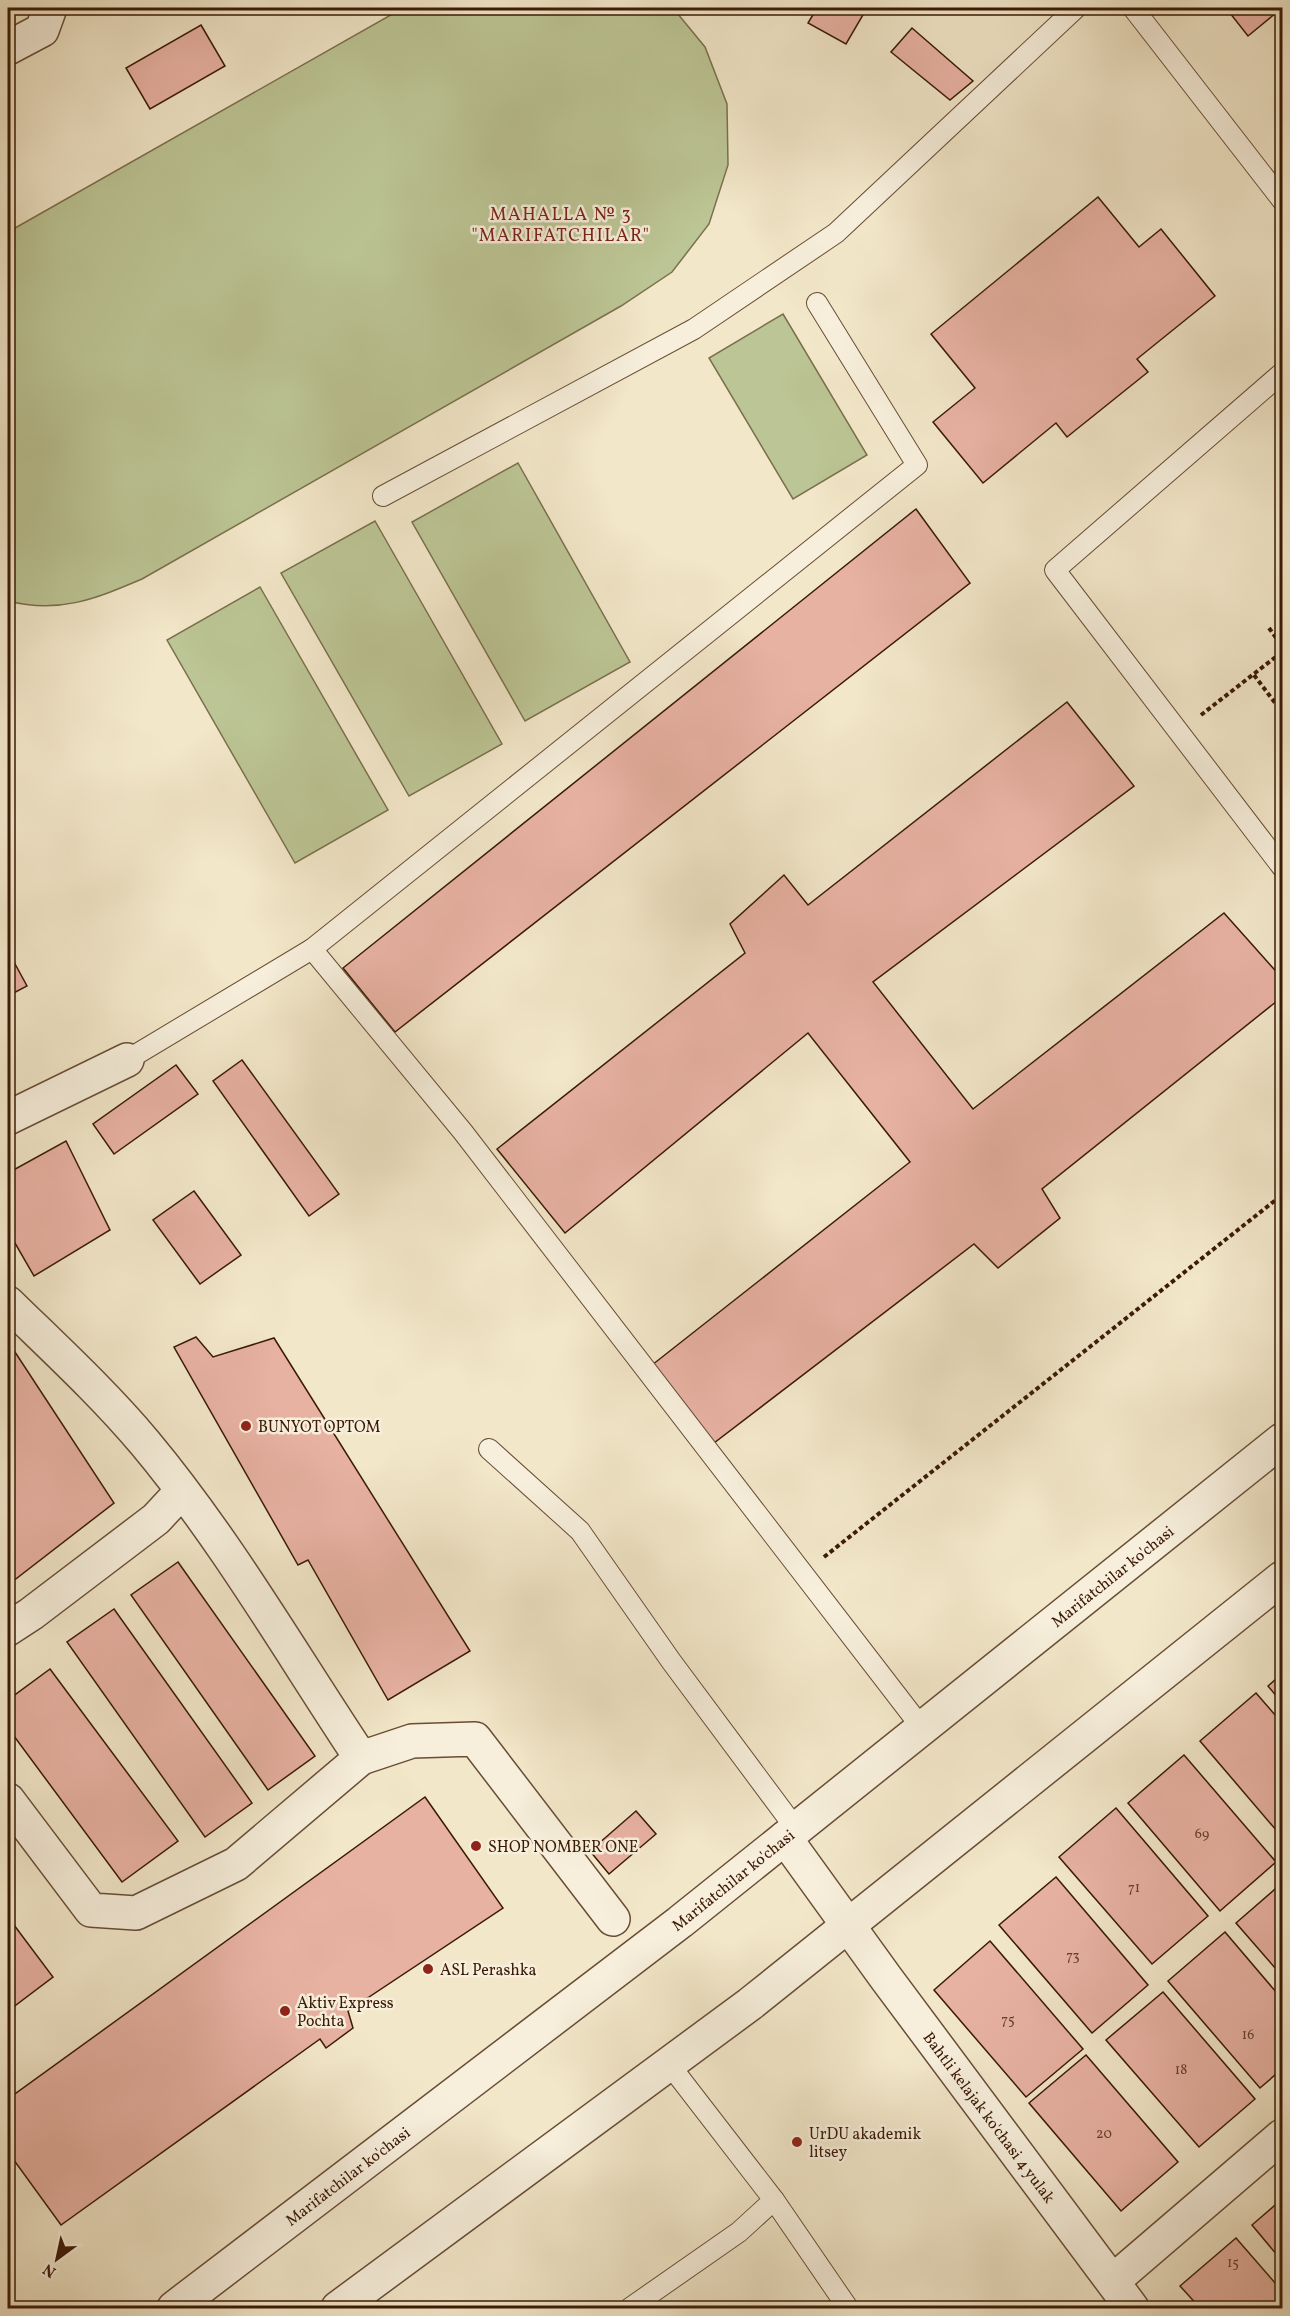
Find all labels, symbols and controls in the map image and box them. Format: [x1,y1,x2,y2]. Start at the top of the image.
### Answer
district label: MAHALLA № 3 "MARIFATCHILAR" [471,203,651,249]
place label: BUNYOT OPTOM [258,1417,381,1439]
marker: BUNYOT OPTOM [239,1419,253,1433]
street label: Marifatchilar ko'chasi [1047,1521,1180,1634]
street label: Marifatchilar ko'chasi [668,1825,800,1937]
house number: 69 [1195,1825,1209,1844]
place label: SHOP NOMBER ONE [488,1837,638,1859]
marker: SHOP NOMBER ONE [469,1839,483,1853]
house number: 71 [1128,1879,1140,1898]
house number: 73 [1066,1947,1080,1966]
place label: ASL Perashka [440,1960,537,1982]
marker: ASL Perashka [421,1962,435,1976]
place label: Aktiv Express Pochta [297,1993,394,2033]
marker: Aktiv Express Pochta [278,2004,292,2018]
house number: 75 [1001,2011,1015,2030]
house number: 16 [1242,2026,1254,2045]
street label: Bahtli kelajak ko'chasi 4 yulak [917,2028,1059,2209]
house number: 18 [1175,2061,1187,2080]
street label: Marifatchilar ko'chasi [282,2123,416,2232]
place label: UrDU akademik litsey [809,2124,921,2164]
house number: 20 [1096,2125,1112,2144]
marker: UrDU akademik litsey [790,2135,804,2149]
north arrow [27,2229,87,2289]
house number: 15 [1227,2254,1239,2273]
text: N [39,2257,61,2282]

